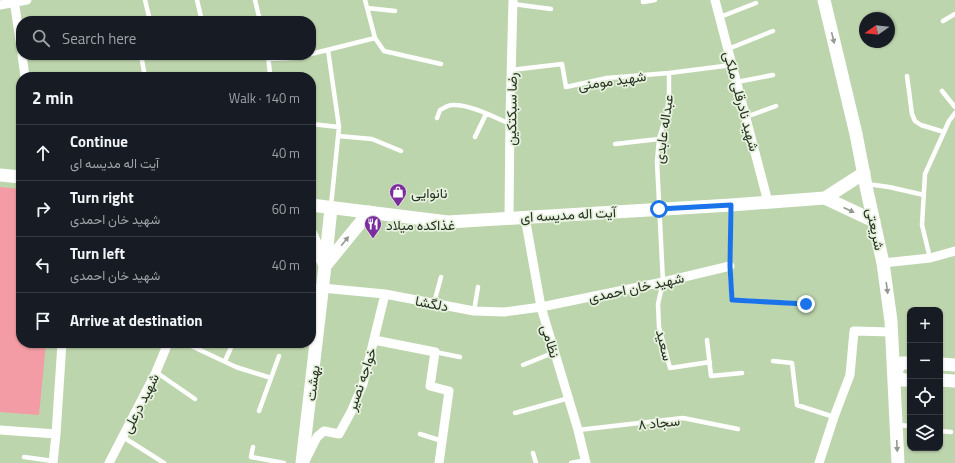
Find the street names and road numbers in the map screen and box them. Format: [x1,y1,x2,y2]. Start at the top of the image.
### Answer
street label: شهید نادرقلی ملکی [719,49,765,153]
street label: شهید مومنی [577,65,647,95]
street label: رضا سبکتکین [500,72,522,146]
street label: عبداله عابدی [648,93,678,165]
street label: آیت اله مدیسه ای [520,201,618,227]
street label: شریعتی [861,206,891,252]
street label: شهید خان احمدی [586,267,686,307]
street label: دلگشا [414,290,451,317]
street label: نظامی [536,322,566,360]
street label: سعید [651,327,679,363]
street label: خواجه نصیر [340,345,382,414]
street label: بهشت [299,364,325,402]
street label: شهید درعلی [116,369,164,437]
street label: سجاد ۸ [637,409,681,435]

